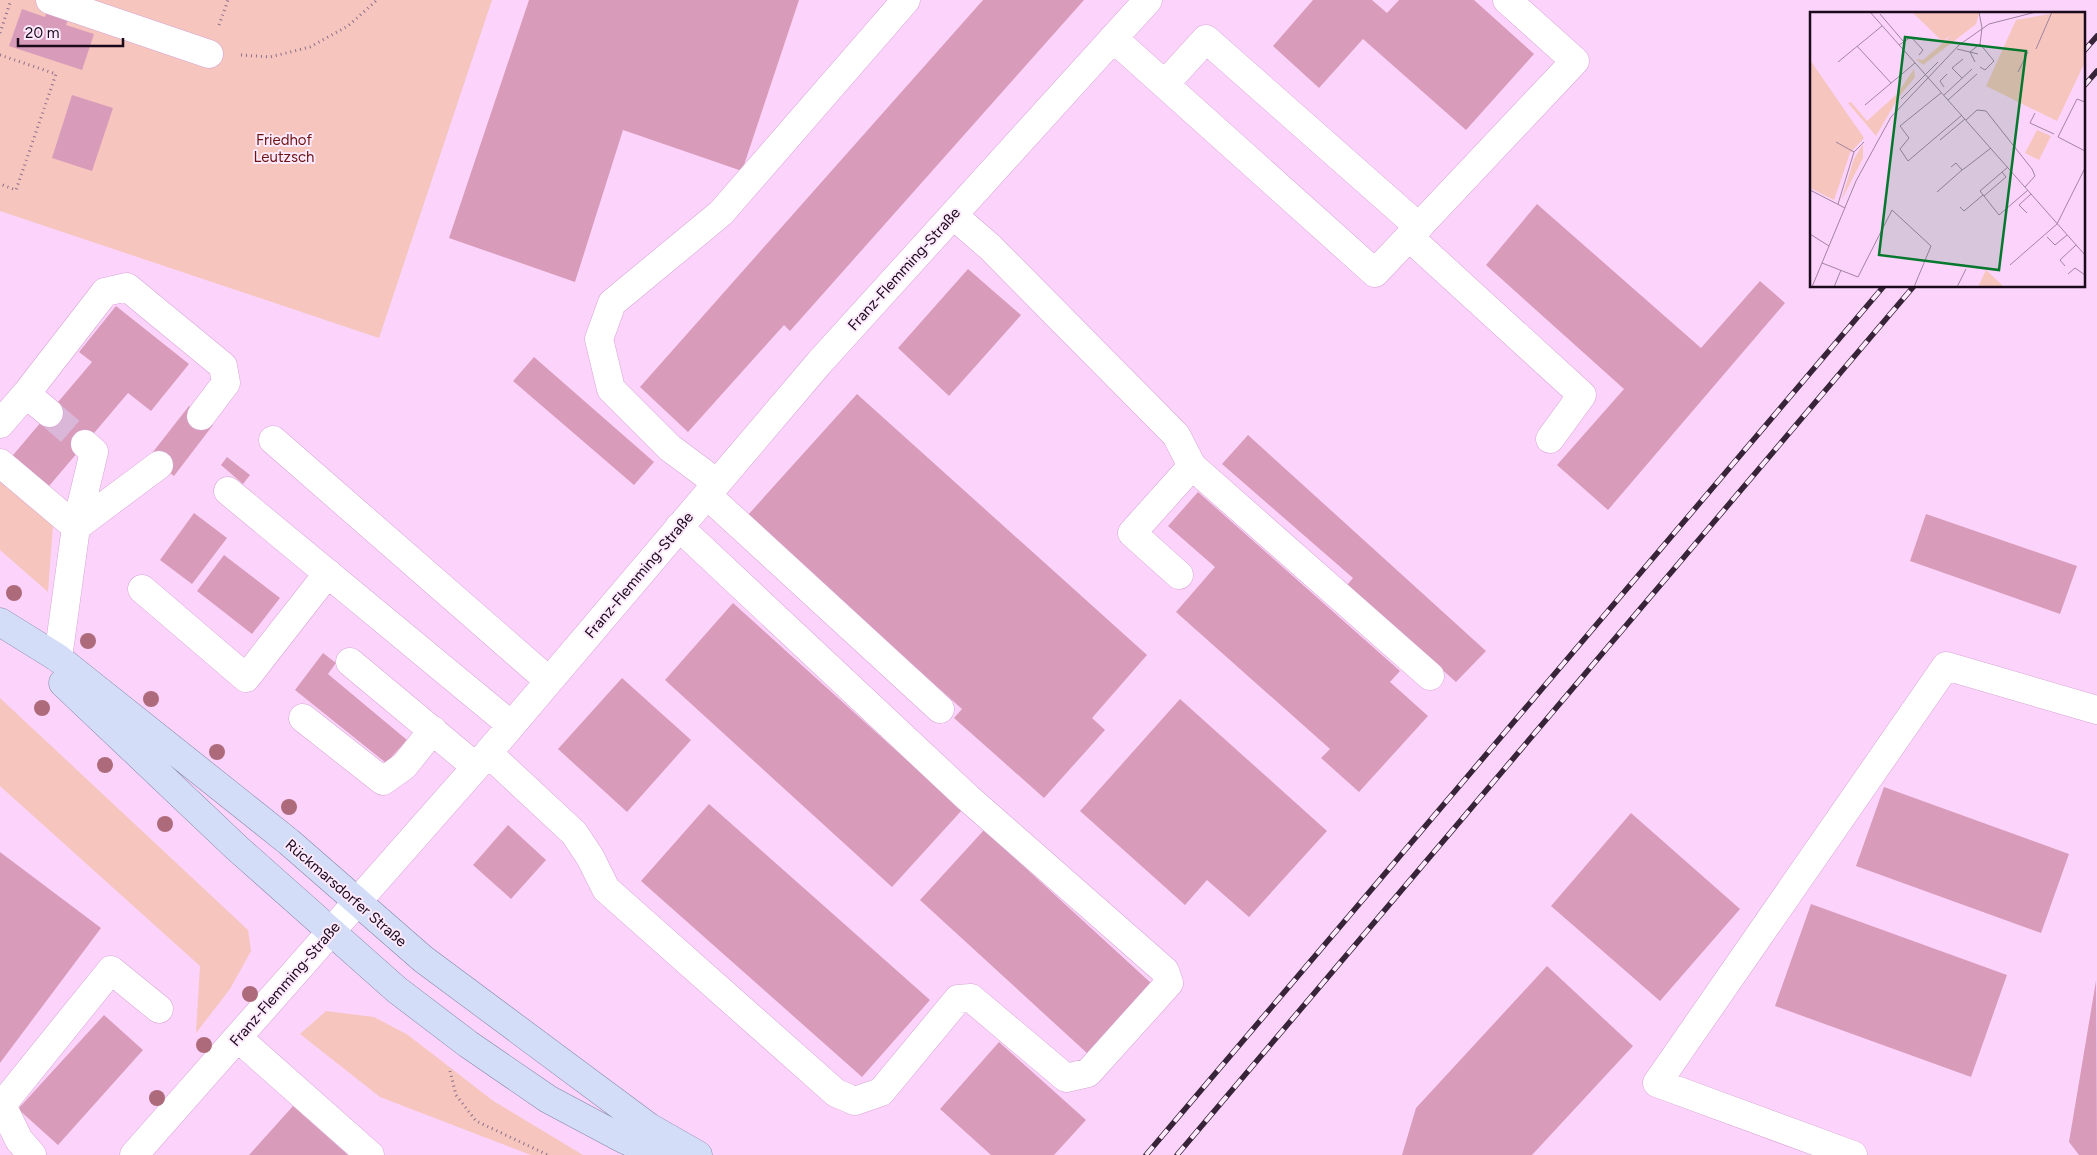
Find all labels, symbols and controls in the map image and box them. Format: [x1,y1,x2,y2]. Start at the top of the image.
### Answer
inset map [1810,12,2084,288]
scale bar [18,15,122,47]
text: 20 m [25,24,59,42]
park label: Friedhof Leutzsch [254,131,314,166]
street label: Franz-Flemming-Straße [844,204,964,334]
street label: Franz-Flemming-Straße [581,508,697,642]
street label: Rückmarsdorfer Straße [282,835,410,951]
street label: Franz-Flemming-Straße [226,918,344,1050]

